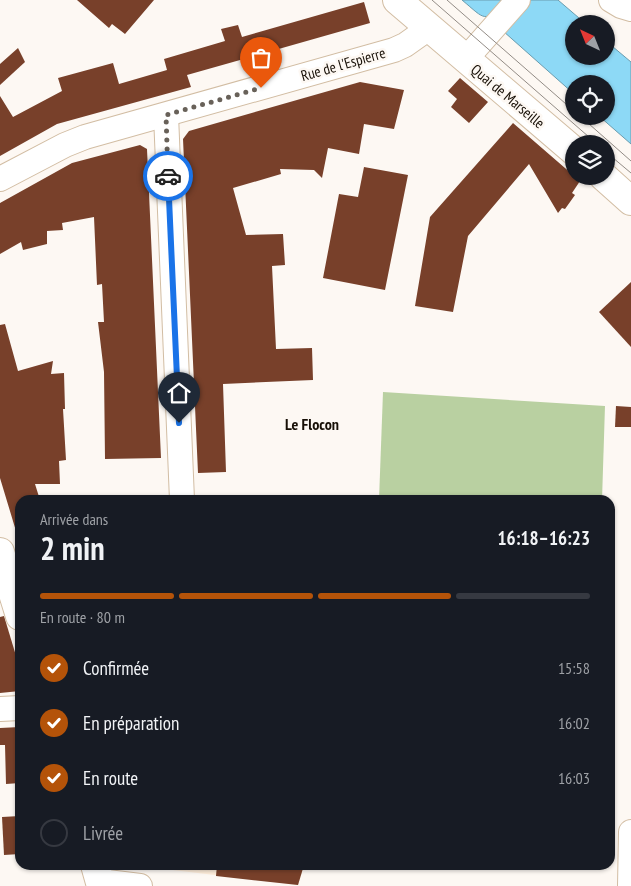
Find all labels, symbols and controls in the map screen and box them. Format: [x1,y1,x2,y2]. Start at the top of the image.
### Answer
north arrow [565,15,615,65]
map controls [565,15,615,185]
pin [240,37,282,88]
street label: Rue de l'Espierre [299,43,387,85]
icon: bag [247,44,275,72]
street label: Quai de Marseille [467,60,549,132]
button: locate [565,75,615,125]
button: layers [565,135,615,185]
courier [143,151,193,201]
icon: car [154,162,182,190]
pin [158,372,200,423]
icon: home [165,379,193,407]
district label: Le Flocon [285,414,339,434]
text: Arrivée dans [40,509,108,529]
text: 16:18–16:23 [497,526,590,550]
text: 2 min [40,527,105,569]
text: En route · 80 m [40,607,125,627]
icon: check [40,654,68,682]
text: Confirmée [83,656,149,680]
text: 15:58 [558,658,590,678]
icon: check [40,709,68,737]
text: En préparation [83,711,179,735]
text: 16:02 [558,713,590,733]
icon: check [40,764,68,792]
text: En route [83,766,138,790]
text: 16:03 [558,768,590,788]
text: Livrée [83,821,123,845]

